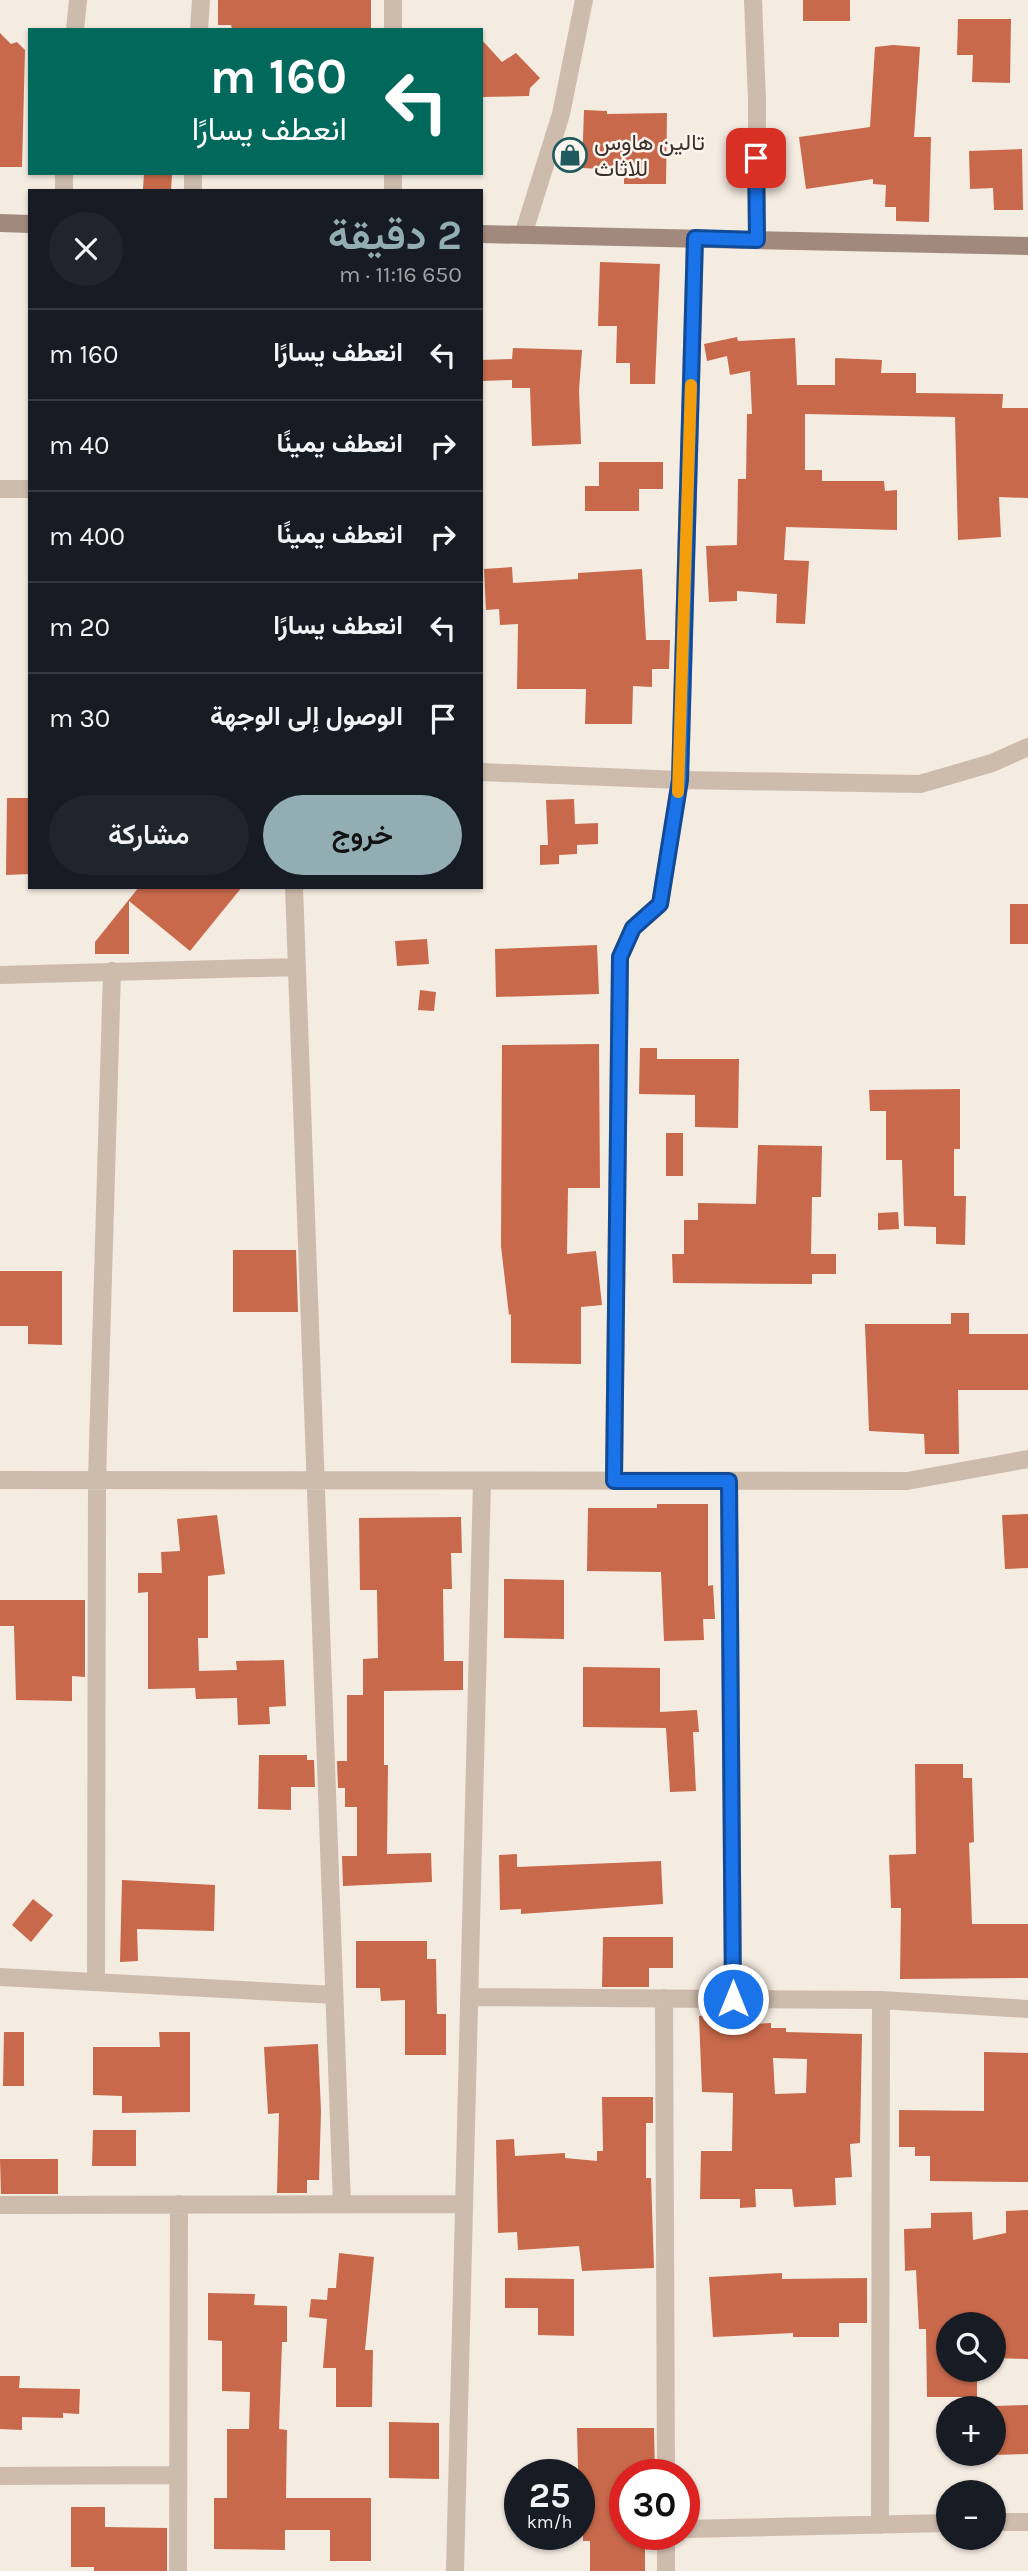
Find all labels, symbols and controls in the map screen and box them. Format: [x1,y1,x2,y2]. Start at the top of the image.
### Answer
text: 160 m [210,48,347,105]
icon: left [371,56,462,147]
text: انعطف يسارًا [192,111,347,148]
pin [726,128,786,188]
place label: تالين هاوس للاثاث [594,129,705,182]
shop icon: تالين هاوس للاثاث [551,136,589,174]
icon: arrive [737,139,775,177]
text: 2 دقيقة [328,210,462,260]
button: close [49,212,123,286]
text: 650 m · 11:16 [339,261,462,288]
icon: left [424,336,462,374]
text: انعطف يسارًا [273,337,403,368]
text: 160 m [49,339,118,370]
icon: right [424,427,462,465]
text: انعطف يمينًا [277,428,403,459]
text: 40 m [49,430,109,461]
icon: right [424,518,462,556]
text: انعطف يمينًا [277,519,403,550]
text: 400 m [49,521,125,552]
icon: left [424,609,462,647]
text: انعطف يسارًا [273,610,403,641]
text: 20 m [49,612,110,643]
icon: arrive [424,700,462,738]
text: الوصول إلى الوجهة [210,701,403,732]
text: 30 m [49,703,110,734]
button: مشاركة [49,795,249,875]
button: خروج [263,795,462,875]
position arrow [696,1962,770,2036]
map controls [936,2312,1006,2550]
button: search [936,2312,1006,2382]
button: + [936,2396,1006,2466]
speed limit sign: 30 [609,2459,700,2550]
text: 25 [529,2475,570,2516]
button: − [936,2480,1006,2550]
text: km/h [527,2511,572,2533]

